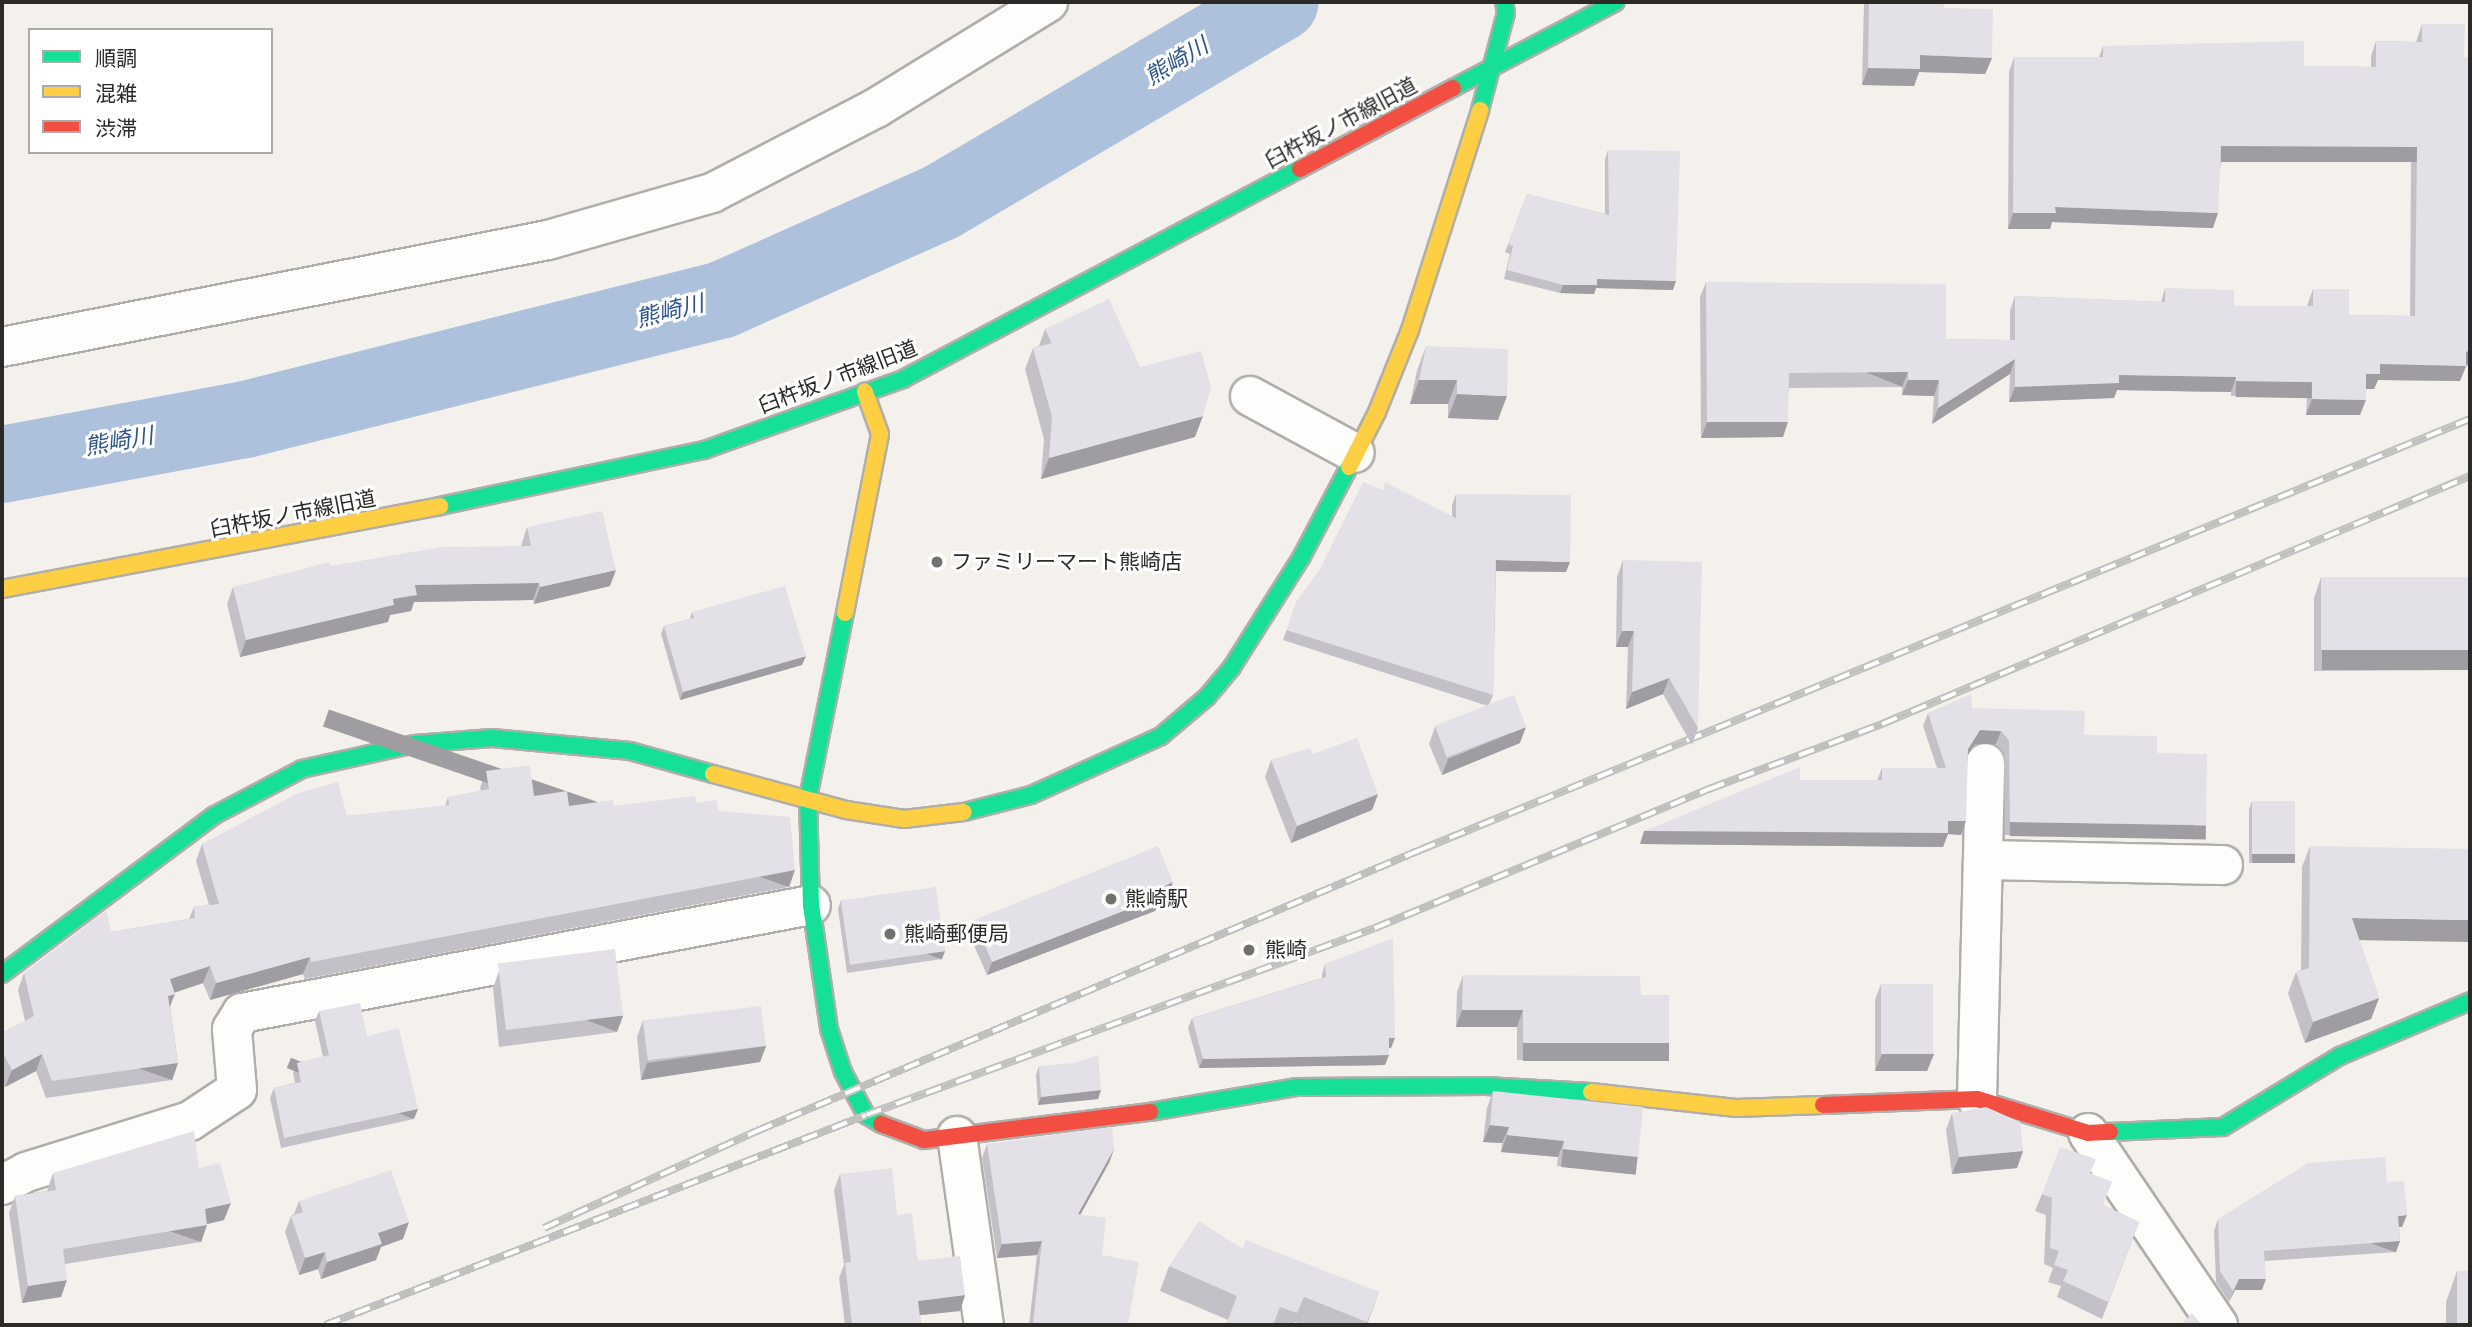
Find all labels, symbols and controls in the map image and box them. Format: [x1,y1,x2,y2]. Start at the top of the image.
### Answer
legend [28,28,273,154]
water label: 熊崎川 [1140,32,1214,92]
text: 順調 [95,47,137,71]
street label: 臼杵坂ノ市線旧道 [1261,72,1421,174]
text: 混雑 [95,82,137,106]
text: 渋滞 [95,117,137,141]
water label: 熊崎川 [633,290,707,334]
street label: 臼杵坂ノ市線旧道 [755,335,921,419]
water label: 熊崎川 [83,422,155,462]
street label: 臼杵坂ノ市線旧道 [208,486,378,542]
place label: ファミリーマート熊崎店 [951,549,1182,575]
marker: ファミリーマート熊崎店 [929,554,945,570]
place label: 熊崎駅 [1125,886,1188,912]
marker: 熊崎駅 [1103,891,1119,907]
place label: 熊崎郵便局 [904,921,1009,947]
marker: 熊崎郵便局 [882,926,898,942]
place label: 熊崎 [1265,937,1307,963]
marker: 熊崎 [1239,940,1259,960]

